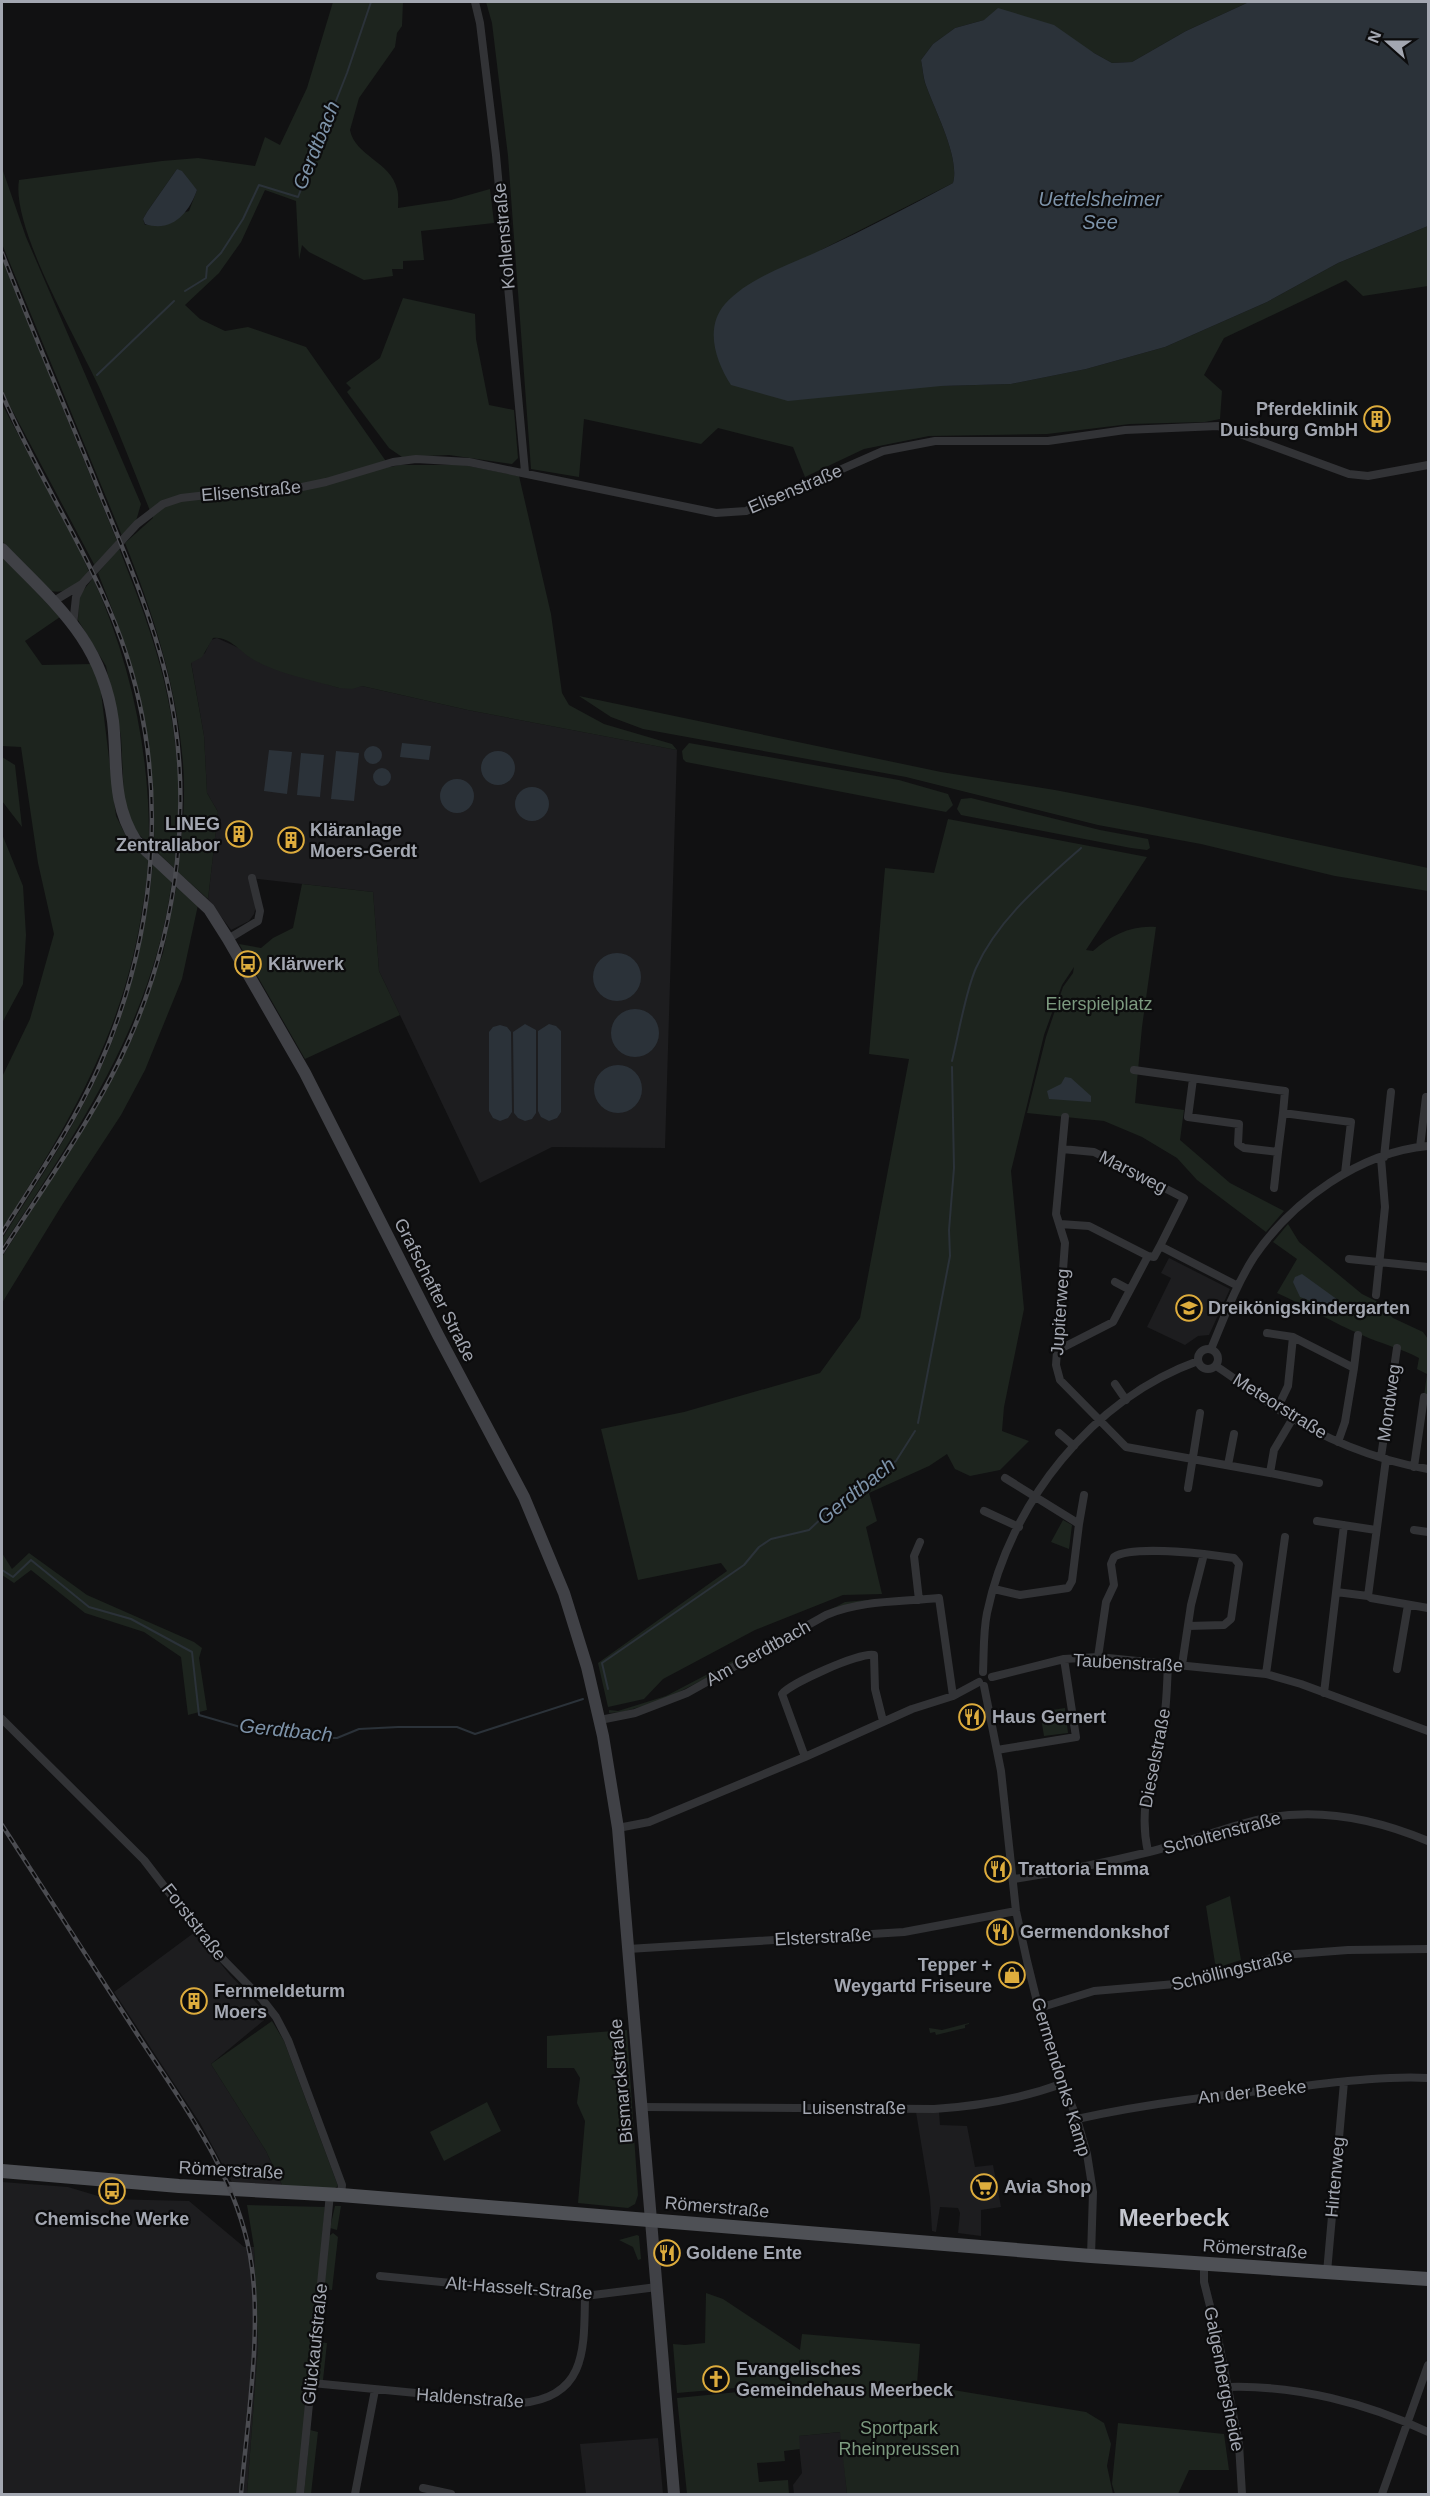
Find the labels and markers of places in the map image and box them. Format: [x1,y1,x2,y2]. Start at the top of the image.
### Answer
place label: Pferdeklinik Duisburg GmbH [1220,399,1359,440]
building icon: Pferdeklinik Duisburg GmbH [1362,404,1392,434]
place label: LINEG Zentrallabor [116,814,220,855]
building icon: LINEG Zentrallabor [224,819,254,849]
place label: Kläranlage Moers-Gerdt [310,820,417,861]
building icon: Kläranlage Moers-Gerdt [276,825,306,855]
bus stop icon: Klärwerk [233,949,263,979]
place label: Klärwerk [268,954,345,974]
school or university icon: Dreikönigskindergarten [1174,1293,1204,1323]
place label: Dreikönigskindergarten [1208,1298,1410,1318]
restaurant icon: Haus Gernert [957,1702,987,1732]
place label: Haus Gernert [992,1707,1106,1727]
restaurant icon: Trattoria Emma [983,1854,1013,1884]
place label: Trattoria Emma [1018,1859,1150,1879]
restaurant icon: Germendonkshof [985,1917,1015,1947]
place label: Germendonkshof [1020,1922,1170,1942]
place label: Tepper + Weygartd Friseure [834,1955,992,1996]
shop icon: Tepper + Weygartd Friseure [997,1960,1027,1990]
place label: Fernmeldeturm Moers [214,1981,345,2022]
building icon: Fernmeldeturm Moers [179,1986,209,2016]
supermarket icon: Avia Shop [969,2172,999,2202]
bus stop icon: Chemische Werke [97,2176,127,2206]
place label: Avia Shop [1004,2177,1091,2197]
place label: Chemische Werke [35,2209,189,2229]
restaurant icon: Goldene Ente [652,2238,682,2268]
place label: Goldene Ente [686,2243,802,2263]
place label: Evangelisches Gemeindehaus Meerbeck [736,2359,954,2400]
church icon: Evangelisches Gemeindehaus Meerbeck [701,2364,731,2394]

